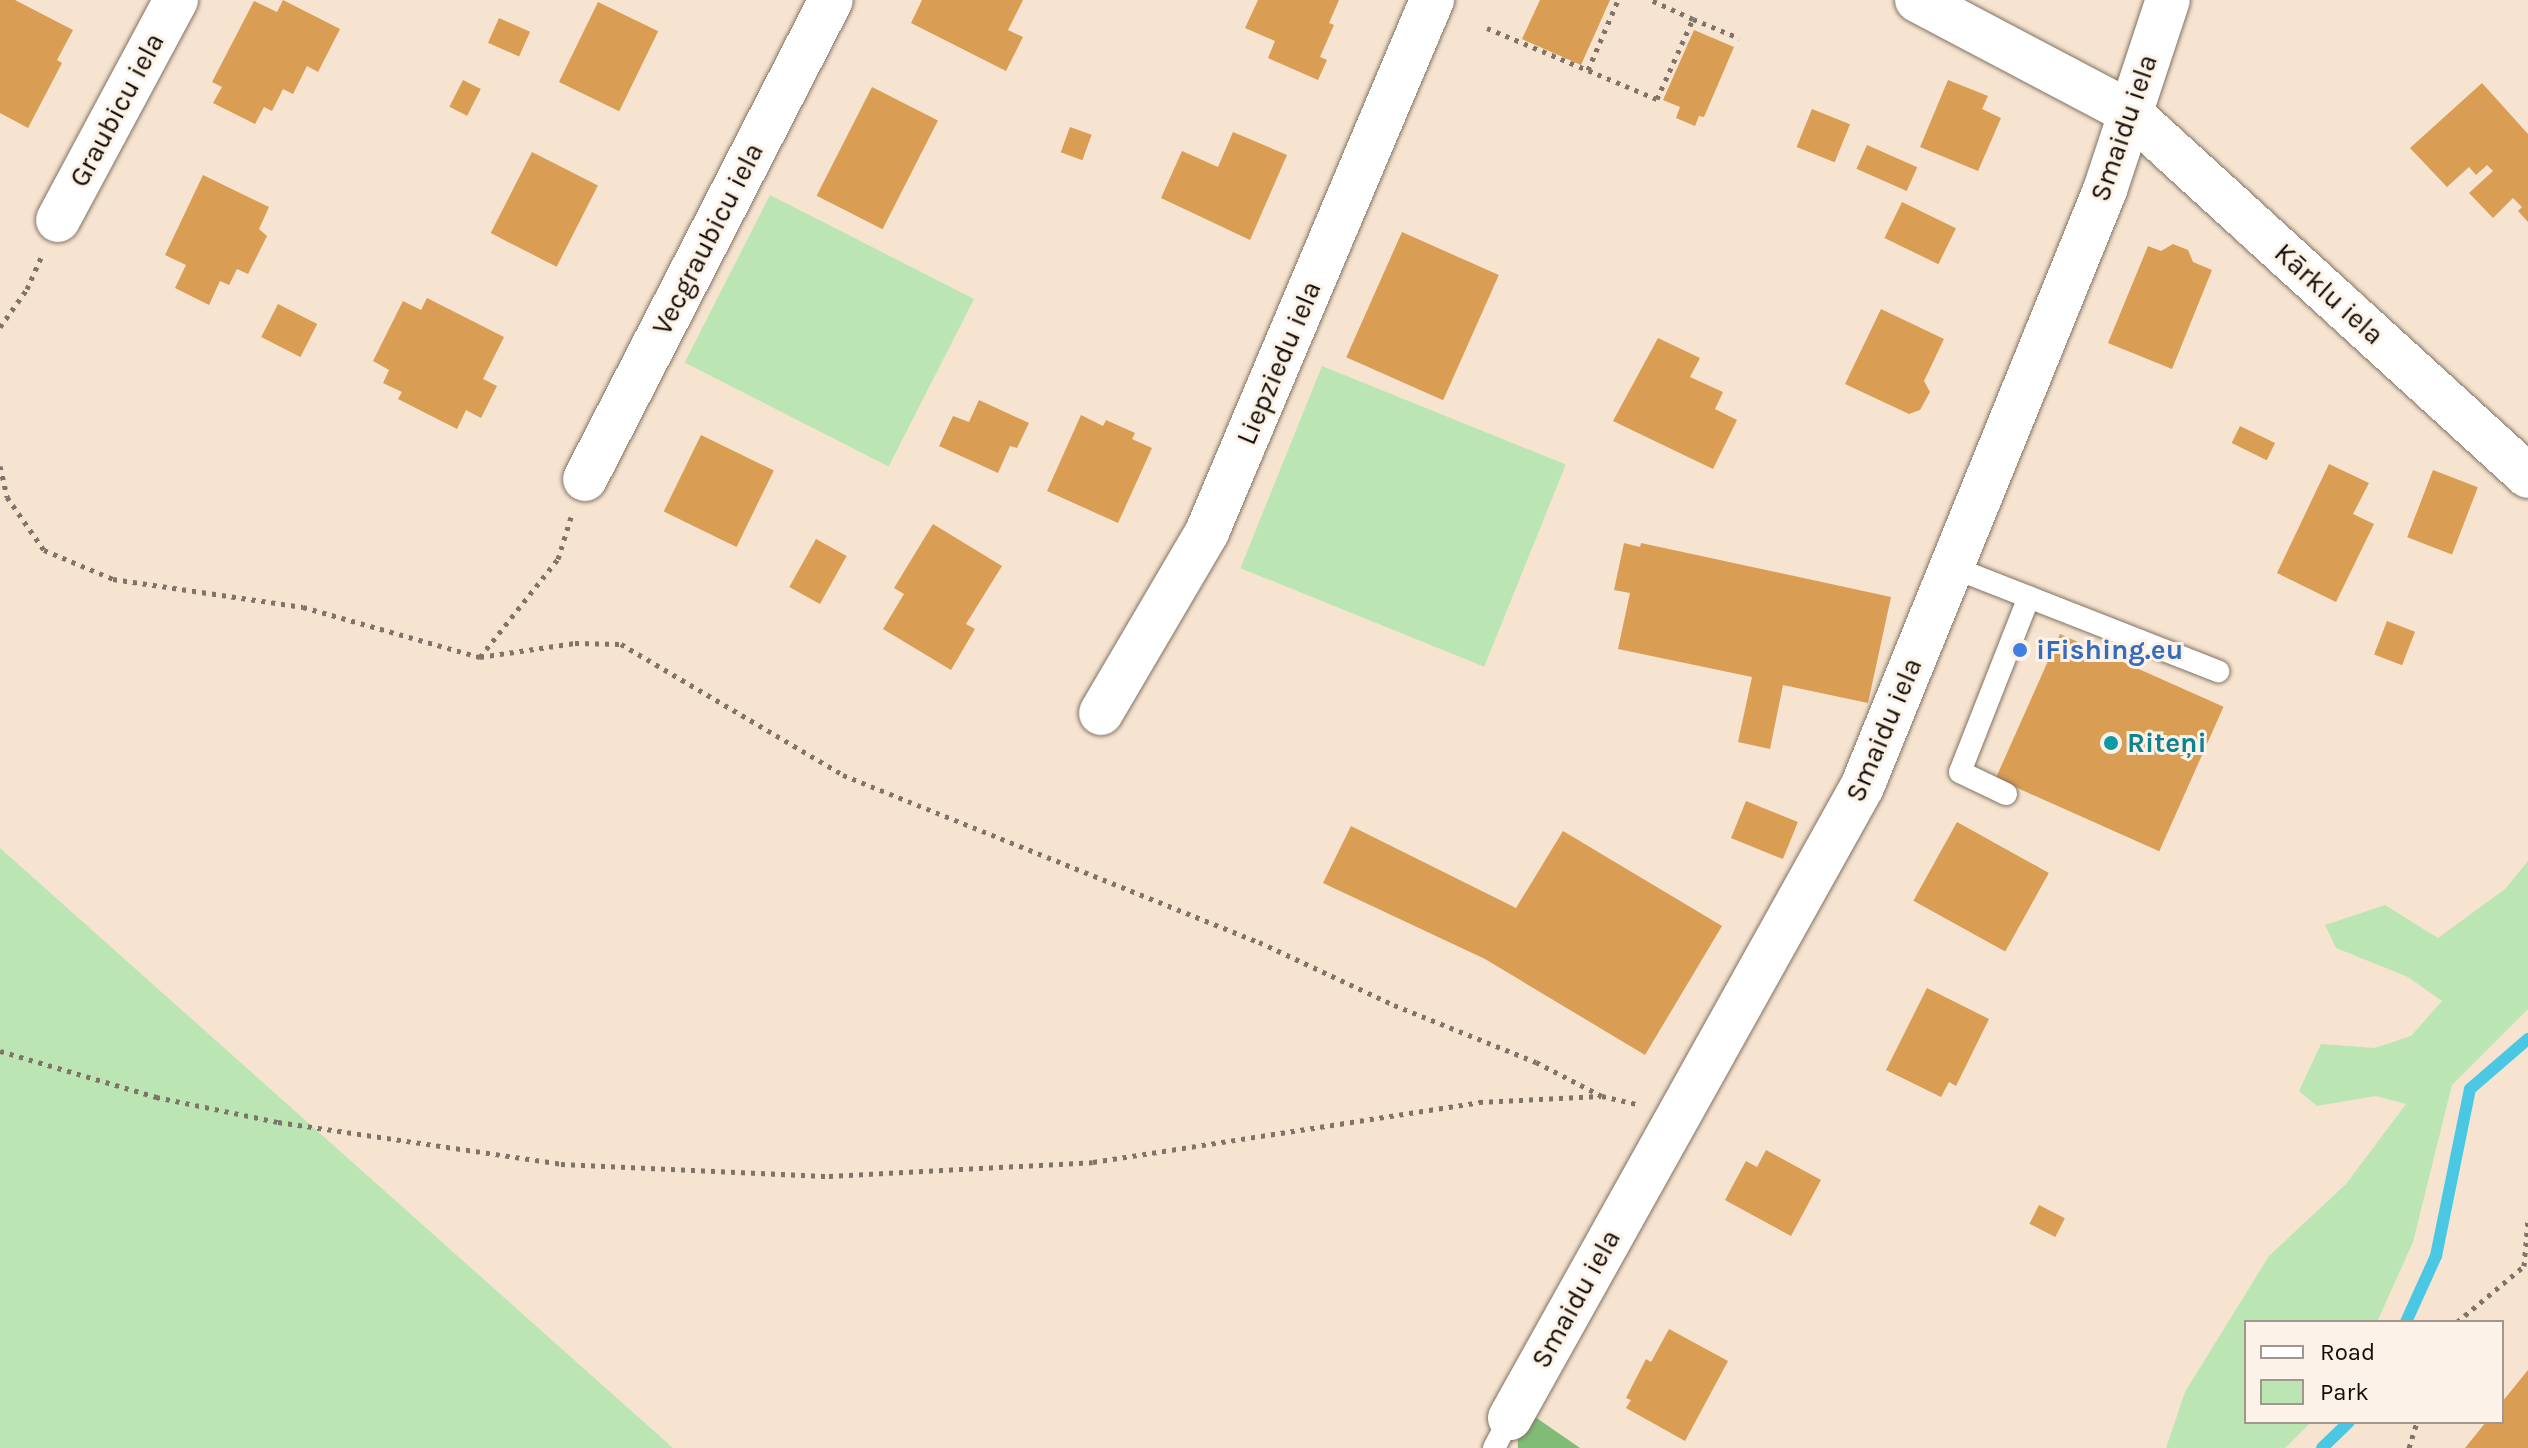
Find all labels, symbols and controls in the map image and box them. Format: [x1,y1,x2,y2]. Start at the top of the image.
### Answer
street label: Graubicu iela [62,27,172,193]
street label: Smaidu iela [2083,50,2165,206]
street label: Vecgraubicu iela [645,137,771,341]
street label: Kārklu iela [2267,236,2391,352]
street label: Liepziedu iela [1229,276,1329,450]
place label: iFishing.eu [2036,633,2183,667]
marker: iFishing.eu [2011,641,2029,659]
street label: Smaidu iela [1839,653,1929,807]
place label: Riteņi [2127,726,2207,760]
marker: Riteņi [2102,734,2120,752]
street label: Smaidu iela [1524,1224,1628,1374]
legend [2244,1320,2504,1424]
text: Road [2320,1338,2375,1366]
text: Park [2320,1378,2369,1406]

